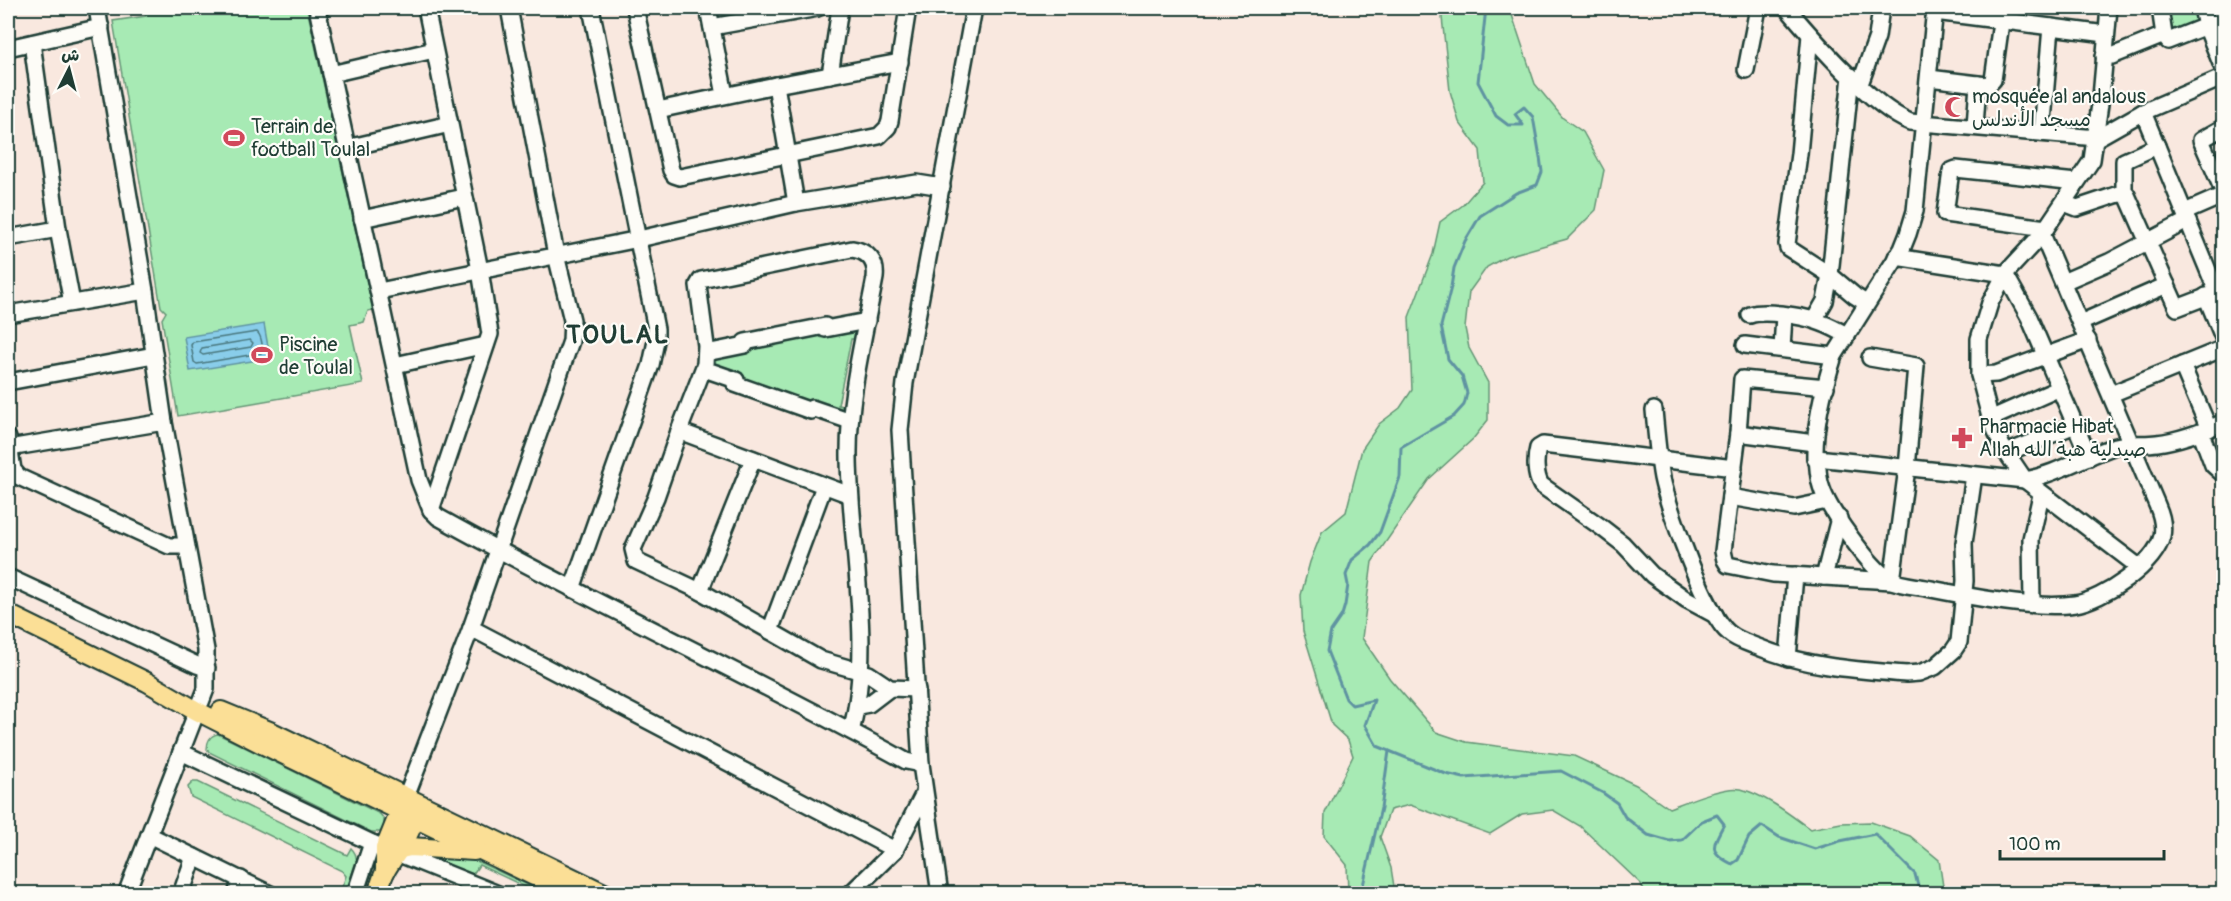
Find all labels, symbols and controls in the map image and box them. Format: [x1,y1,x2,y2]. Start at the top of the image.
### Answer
north arrow [39,39,99,99]
text: ش [61,44,80,66]
place label: mosquée al andalous مسجد الأندلس [1972,84,2146,132]
mosque icon: mosquée al andalous مسجد الأندلس [1943,95,1967,119]
place label: Terrain de football Toulal [251,114,370,162]
sports icon: Terrain de football Toulal [222,126,246,150]
district label: TOULAL [565,319,670,351]
place label: Piscine de Toulal [279,332,353,380]
sports icon: Piscine de Toulal [250,343,274,367]
place label: Pharmacie Hibat Allah صيدلية هبة الله [1979,414,2146,462]
pharmacy icon: Pharmacie Hibat Allah صيدلية هبة الله [1950,426,1974,450]
scale bar [2000,823,2164,861]
text: 100 m [2009,833,2061,856]

